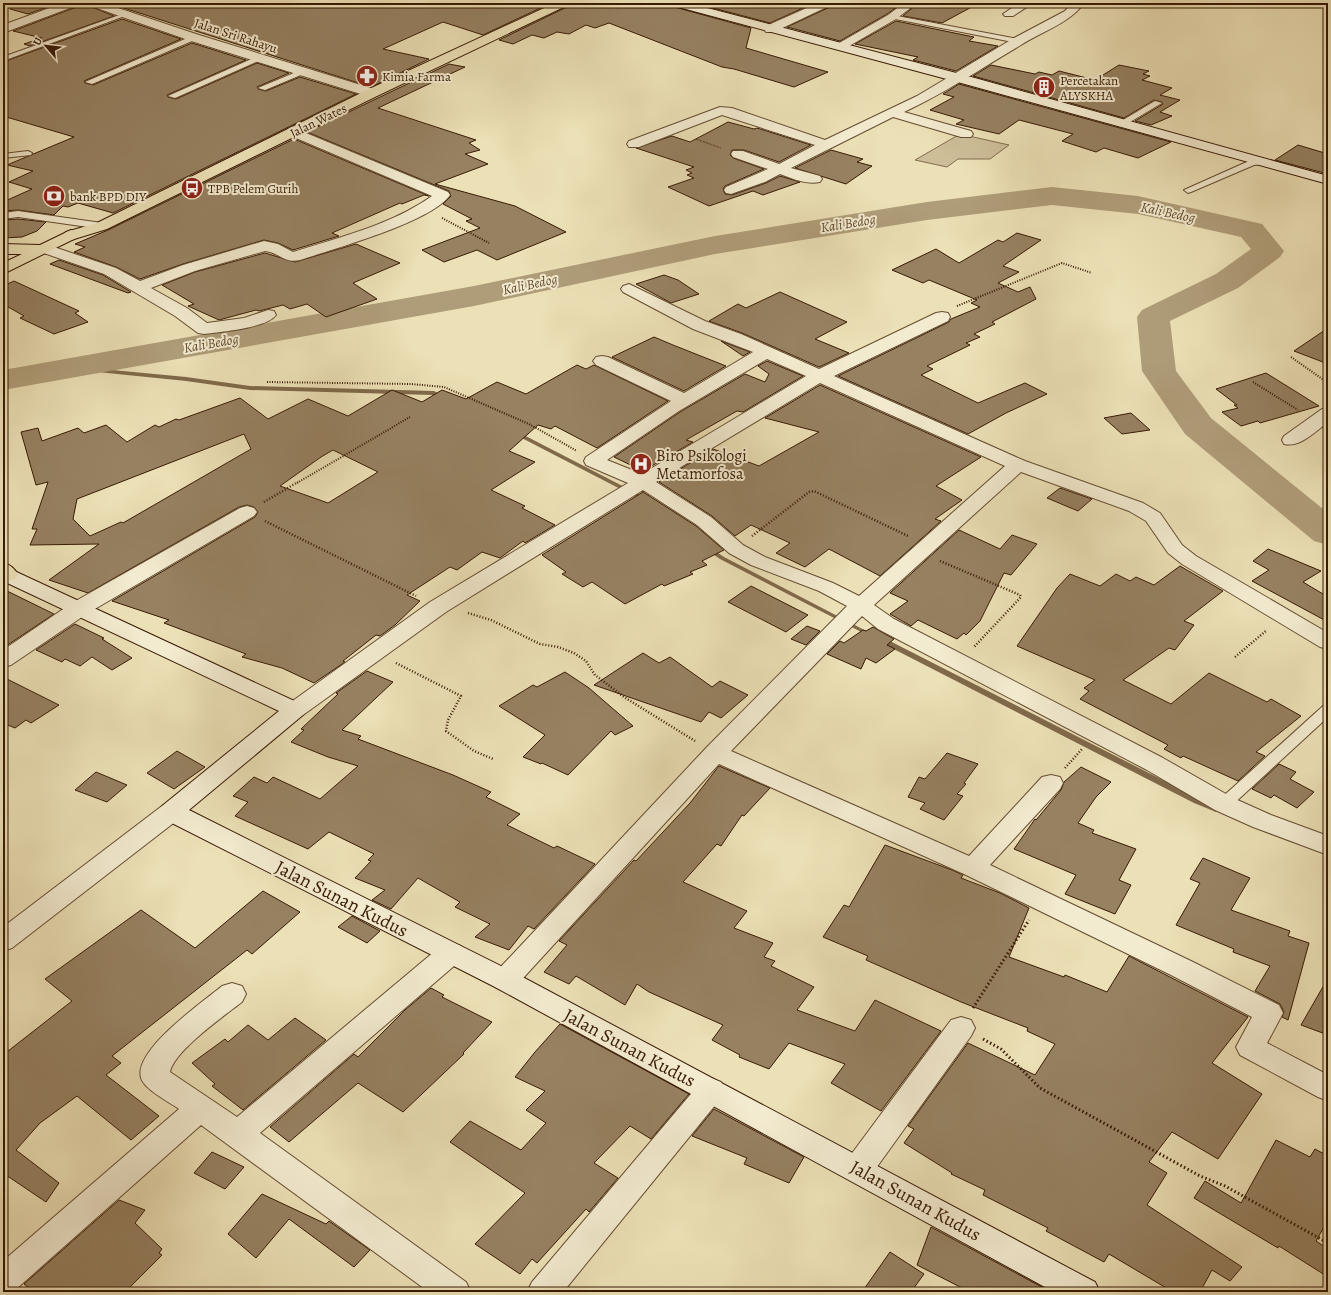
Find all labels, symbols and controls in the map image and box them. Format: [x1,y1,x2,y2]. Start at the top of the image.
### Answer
street label: Jalan Sri Rahayu [192,14,279,57]
north arrow [26,26,66,66]
text: U [29,34,46,48]
pharmacy icon: Kimia Farma [354,63,380,89]
place label: Kimia Farma [382,68,451,85]
place label: Percetakan ALYSKHA [1059,72,1118,104]
building icon: Percetakan ALYSKHA [1031,74,1057,100]
street label: Jalan Wates [287,99,350,142]
bus stop icon: TPB Pelem Gurih [179,175,205,201]
place label: TPB Pelem Gurih [208,180,298,197]
bank icon: bank BPD DIY [41,183,67,209]
place label: bank BPD DIY [70,188,147,205]
water label: Kali Bedog [1139,197,1198,228]
water label: Kali Bedog [819,210,878,237]
water label: Kali Bedog [501,269,560,300]
water label: Kali Bedog [182,329,241,358]
place label: Biro Psikologi Metamorfosa [656,445,747,485]
hospital icon: Biro Psikologi Metamorfosa [628,451,654,477]
street label: Jalan Sunan Kudus [271,854,412,944]
street label: Jalan Sunan Kudus [559,1002,700,1094]
street label: Jalan Sunan Kudus [845,1154,986,1248]

